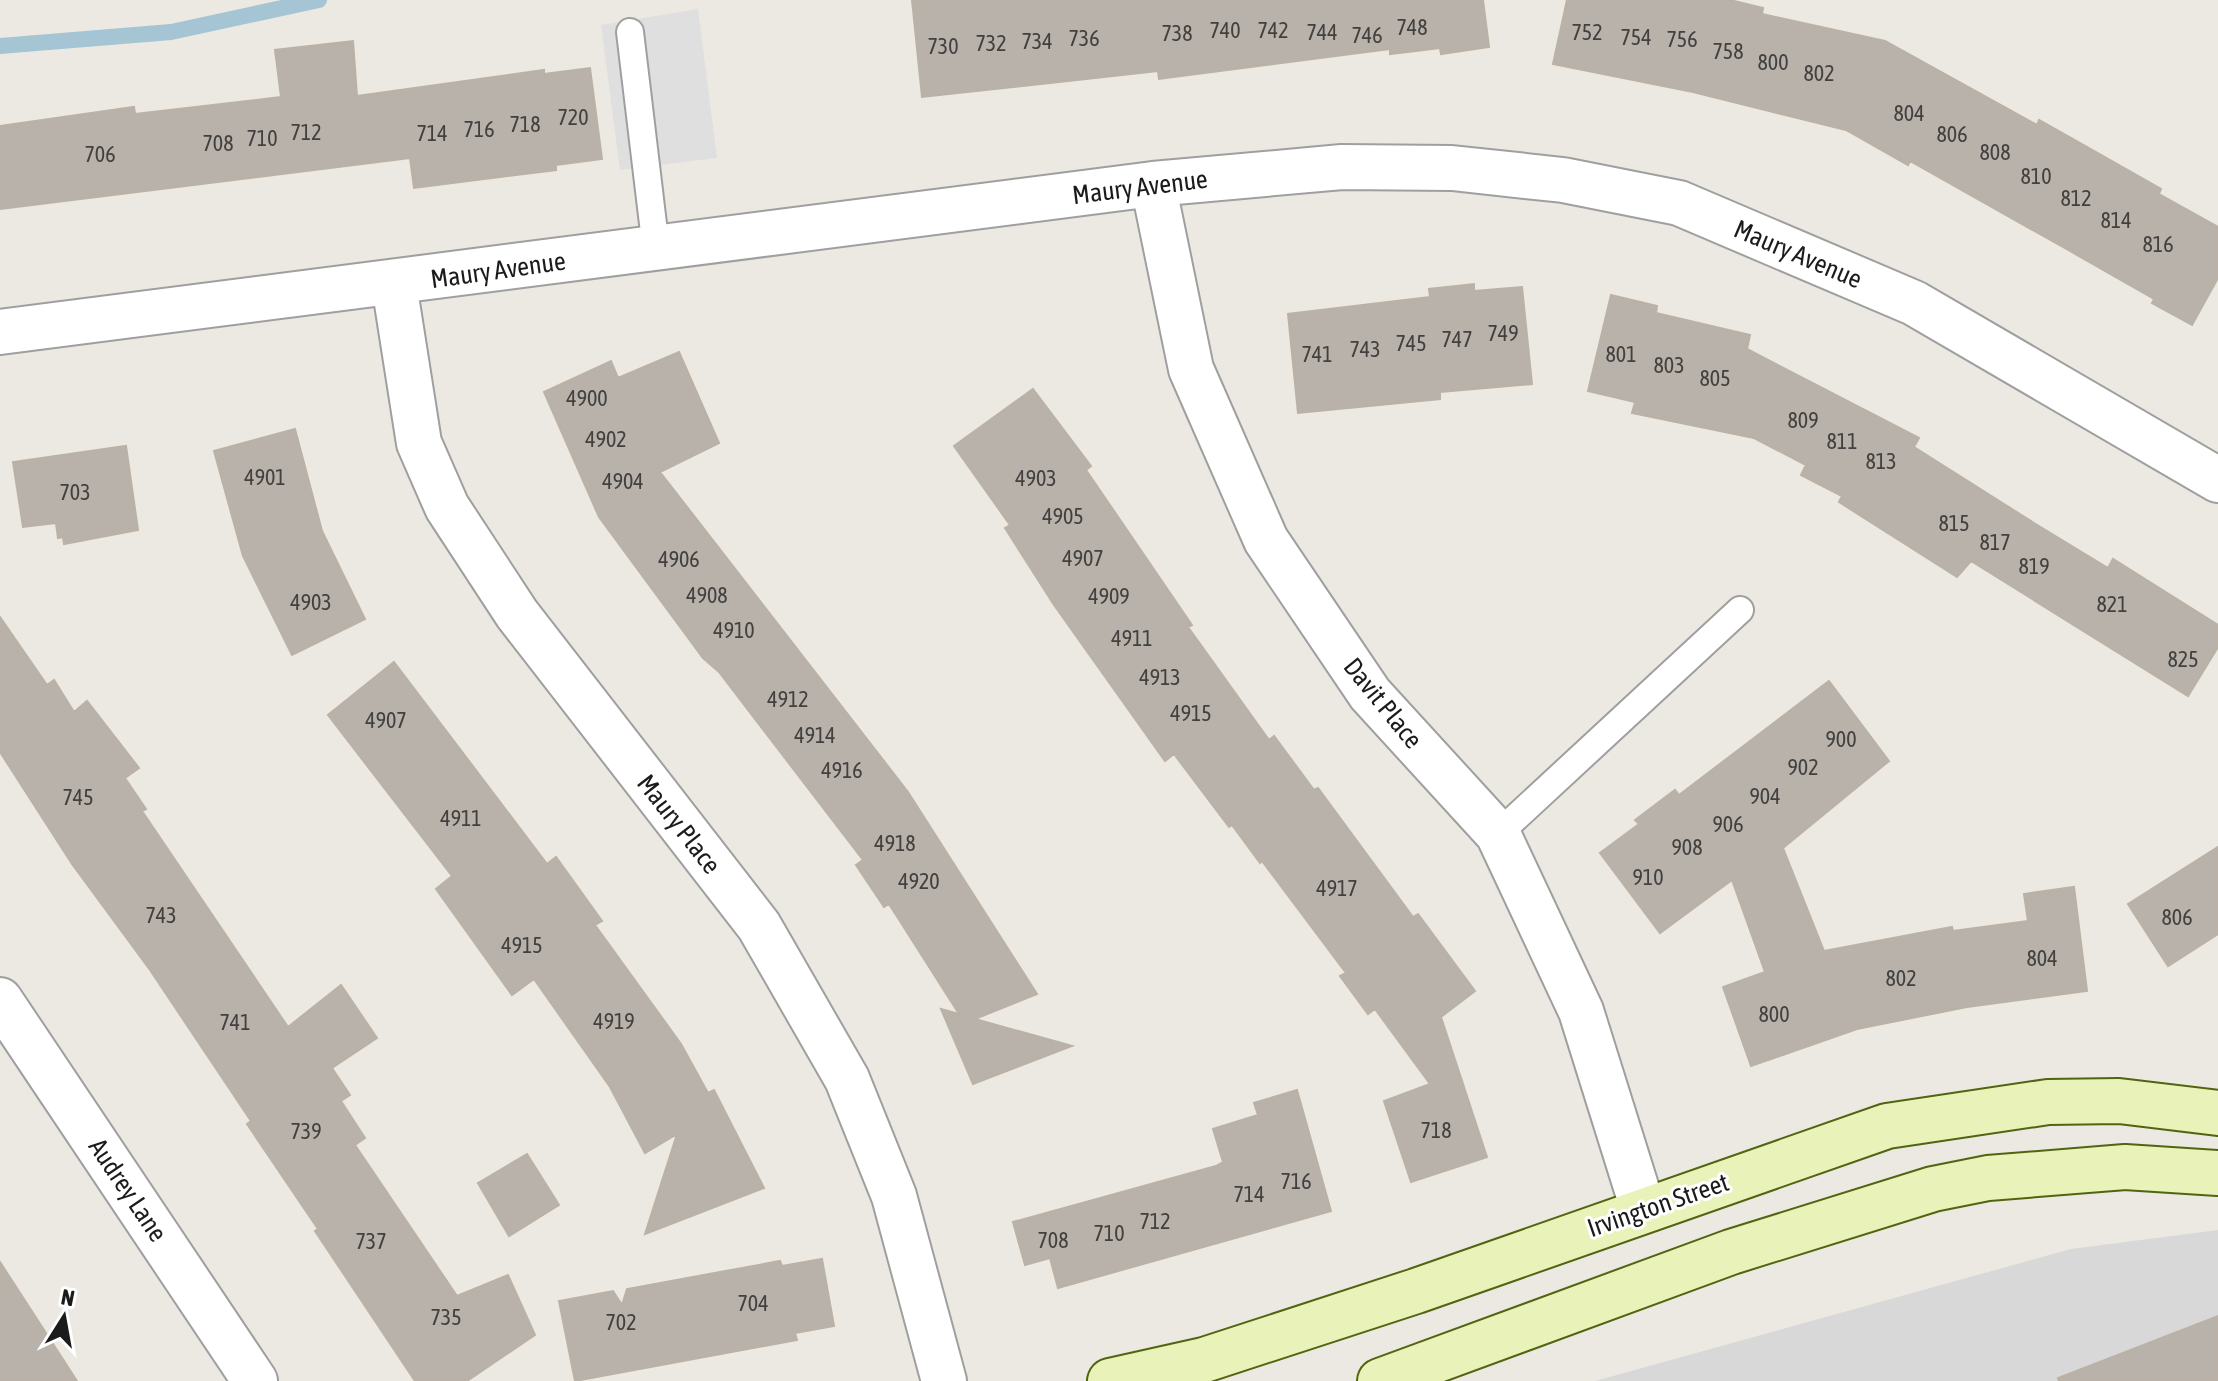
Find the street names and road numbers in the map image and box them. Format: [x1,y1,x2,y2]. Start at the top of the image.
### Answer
street label: Maury Avenue [1071,164,1209,210]
street label: Maury Avenue [1730,214,1866,294]
street label: Maury Avenue [429,246,567,294]
street label: Davit Place [1338,652,1428,754]
street label: Maury Place [631,769,727,879]
street label: Audrey Lane [83,1133,173,1247]
street label: Irvington Street [1583,1167,1733,1243]

